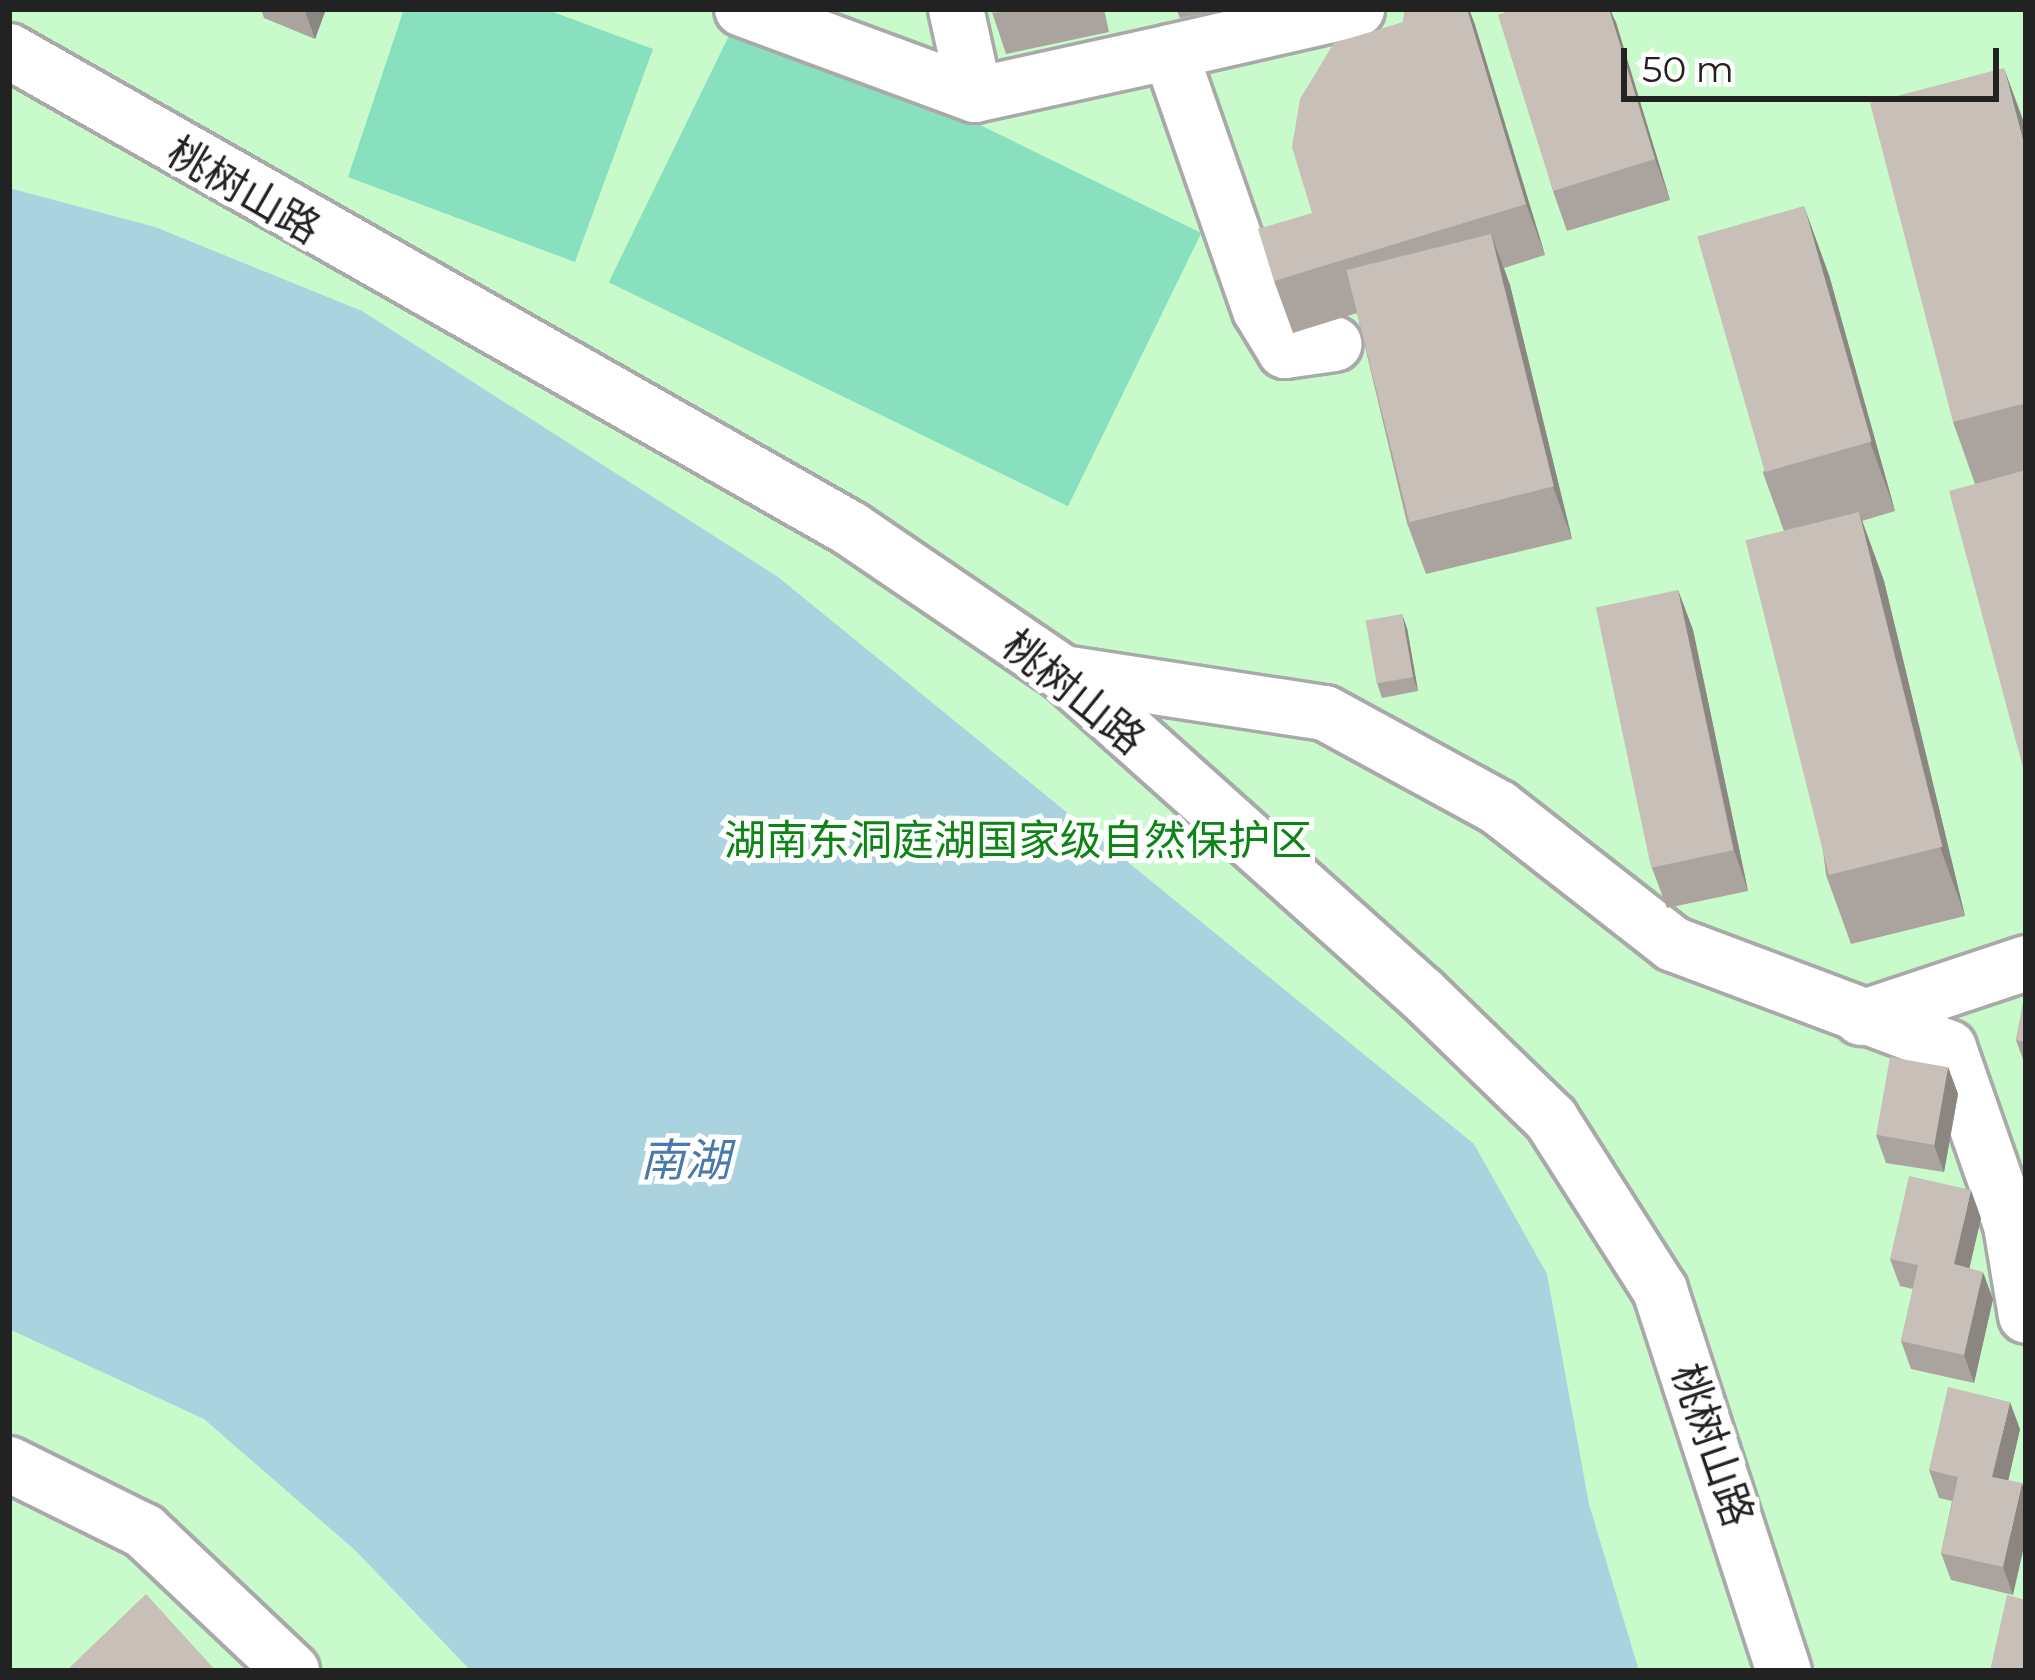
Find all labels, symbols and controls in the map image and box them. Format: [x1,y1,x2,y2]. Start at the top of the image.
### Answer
scale bar [1627,24,2005,98]
text: 50 m [1642,47,1734,91]
street label: 桃树山路 [159,126,329,254]
street label: 桃树山路 [993,620,1155,764]
park label: 湖南东洞庭湖国家级自然保护区 [724,815,1312,865]
water label: 南湖 [640,1133,730,1187]
street label: 桃树山路 [1662,1357,1764,1533]

